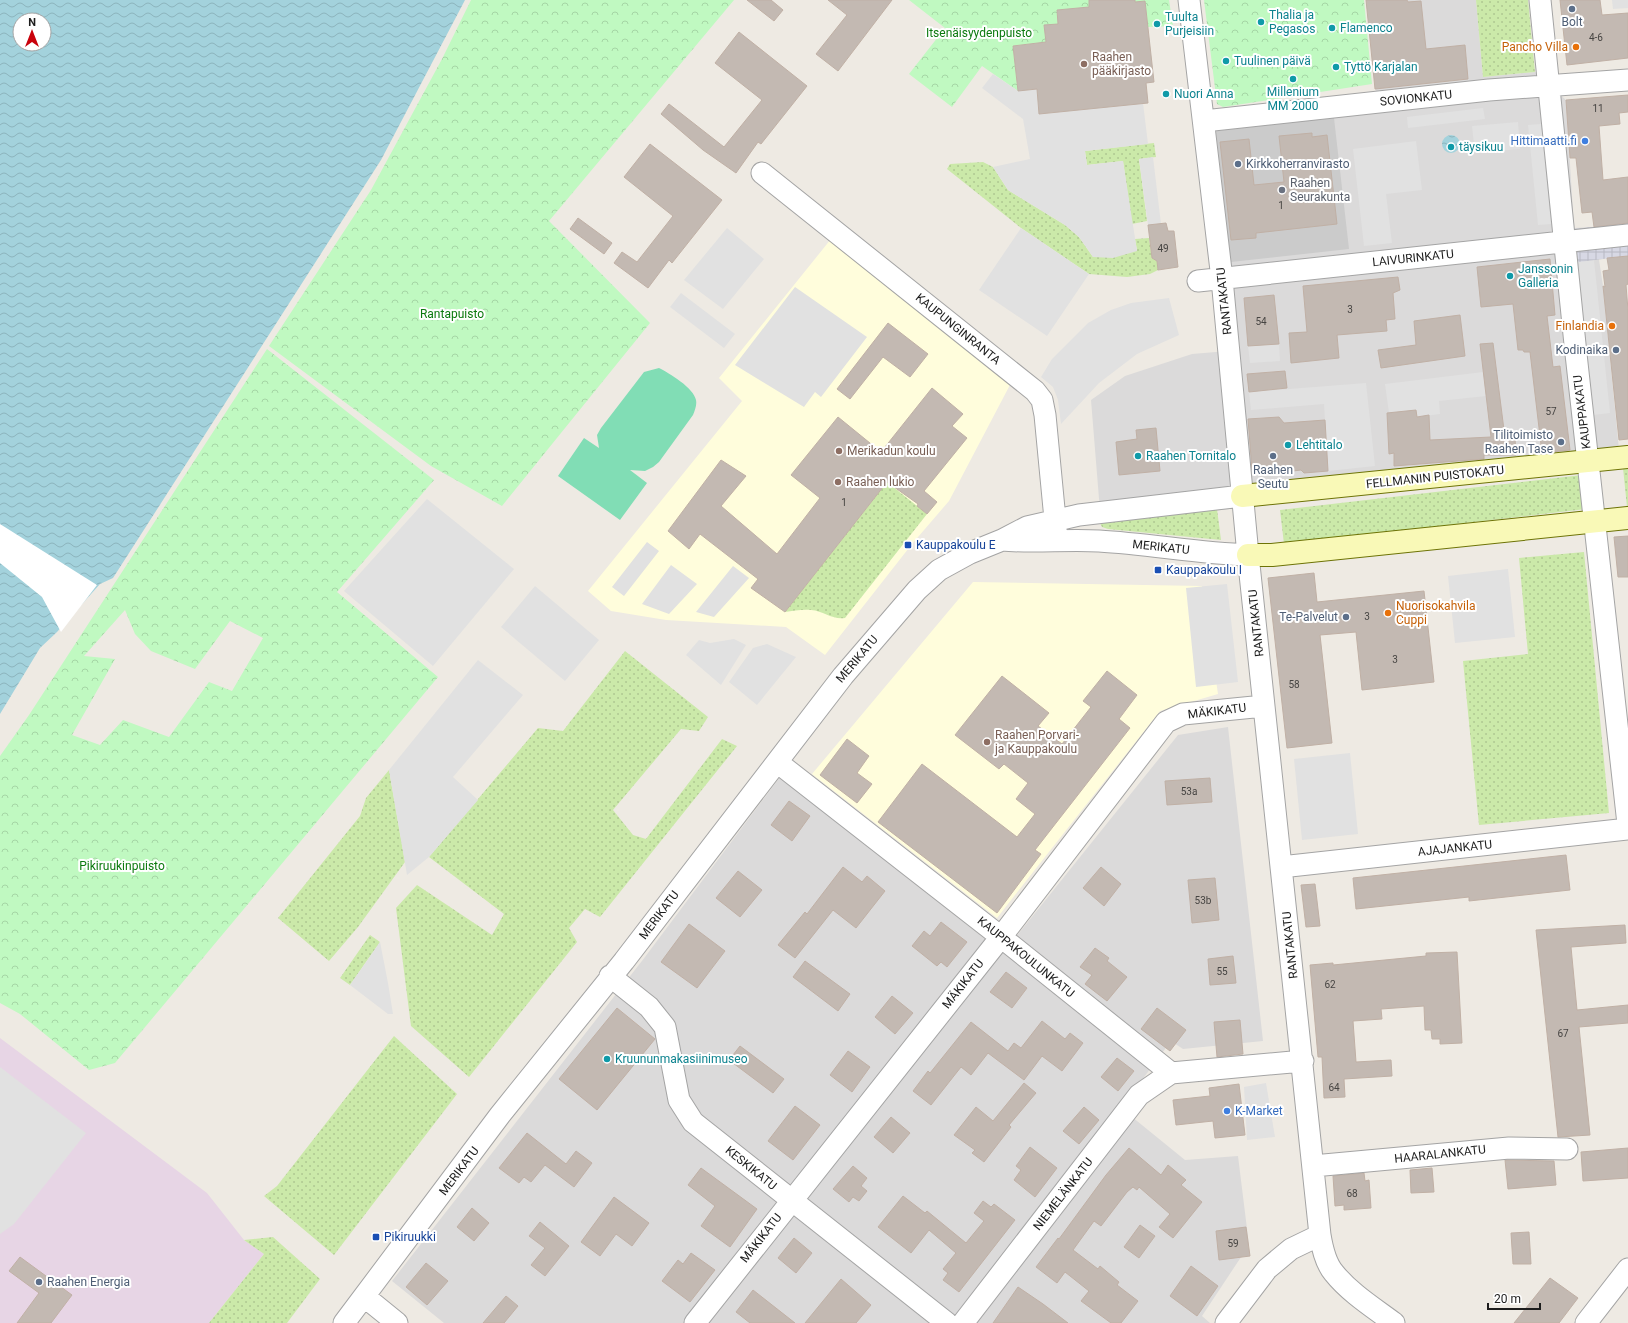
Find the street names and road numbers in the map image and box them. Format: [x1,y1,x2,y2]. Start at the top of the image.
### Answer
street label: SOVIONKATU [1379,87,1453,109]
street label: LAIVURINKATU [1372,247,1454,269]
street label: RANTAKATU [1214,267,1234,335]
street label: KAUPUNGINRANTA [913,290,1003,368]
street label: KAUPPAKATU [1570,374,1594,450]
street label: FELLMANIN PUISTOKATU [1365,463,1505,491]
street label: MERIKATU [1132,537,1190,557]
street label: RANTAKATU [1246,589,1266,657]
street label: MERIKATU [833,632,881,686]
street label: MÄKIKATU [1187,699,1247,722]
street label: AJAJANKATU [1417,837,1493,859]
street label: MERIKATU [636,888,682,942]
street label: RANTAKATU [1280,911,1300,979]
street label: KAUPPAKOULUNKATU [975,914,1077,1000]
street label: MÄKIKATU [939,956,987,1011]
street label: HAARALANKATU [1393,1142,1487,1166]
street label: KESKIKATU [723,1143,779,1193]
street label: MERIKATU [436,1144,482,1198]
street label: NIEMELÄNKATU [1029,1154,1096,1233]
street label: MÄKIKATU [737,1210,785,1265]

